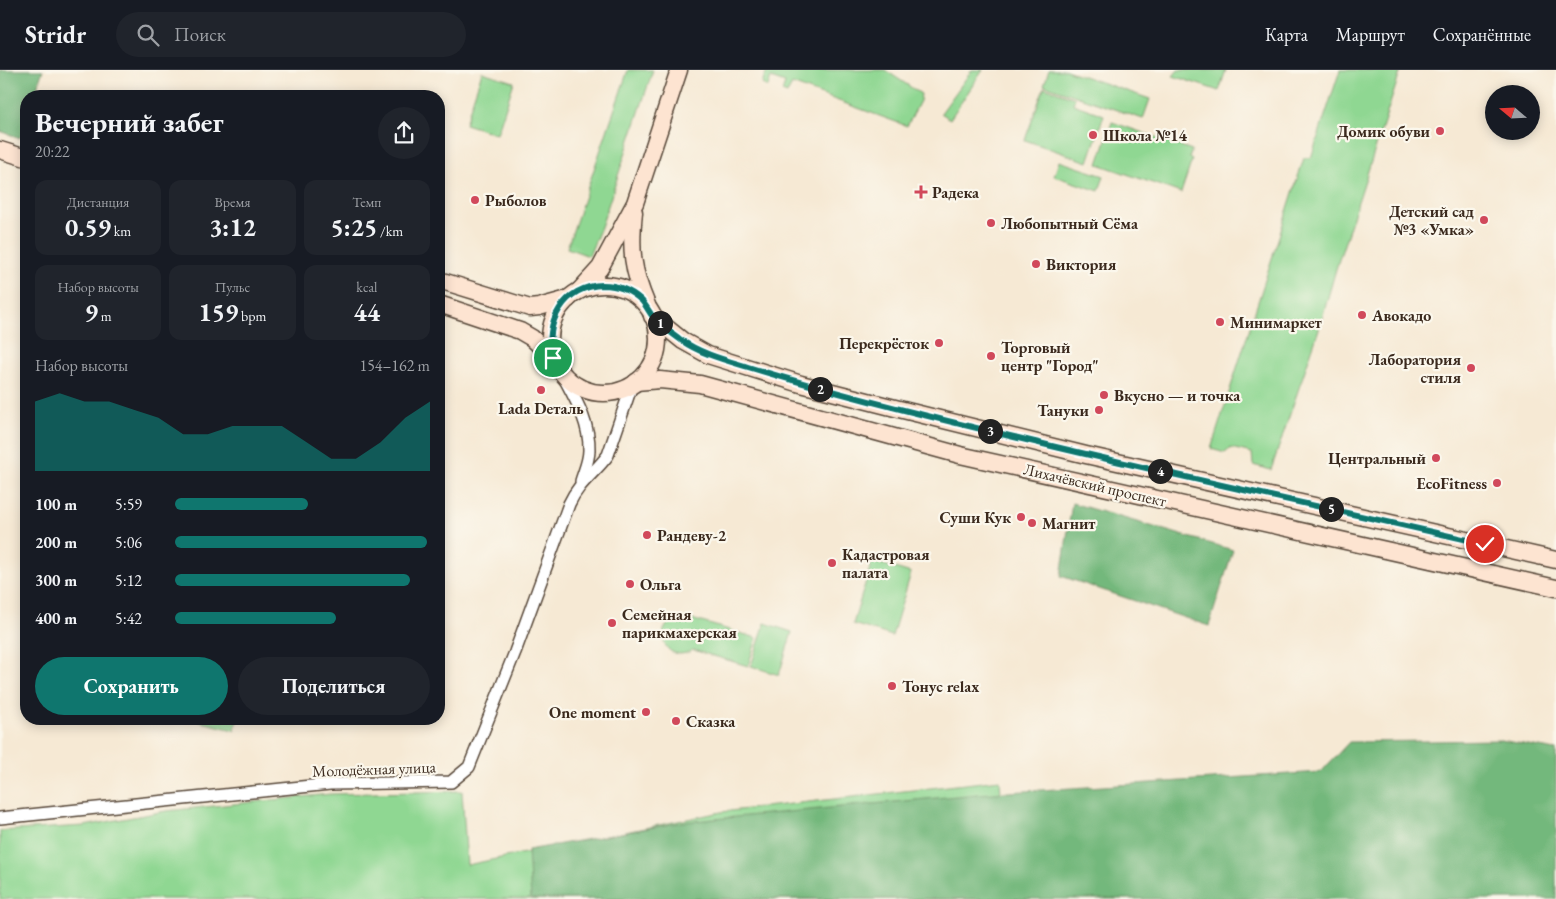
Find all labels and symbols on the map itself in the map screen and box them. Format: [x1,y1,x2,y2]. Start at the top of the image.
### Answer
north arrow [1485,85,1540,140]
place label: Домик обуви [1337,121,1431,142]
place label: Школа №14 [1103,125,1188,146]
marker: Домик обуви [1434,125,1446,137]
marker: Школа №14 [1087,129,1099,141]
place label: Радека [932,182,980,203]
marker: Радека [914,185,928,199]
place label: Рыболов [485,190,547,211]
marker: Рыболов [469,194,481,206]
place label: Детский сад №3 «Умка» [1389,201,1475,240]
place label: Любопытный Сёма [1001,213,1139,234]
marker: Детский сад №3 «Умка» [1478,214,1490,226]
marker: Любопытный Сёма [985,217,997,229]
place label: Виктория [1046,254,1117,275]
marker: Виктория [1030,258,1042,270]
place label: Авокадо [1371,305,1431,326]
marker: Авокадо [1356,309,1368,321]
pin: 1 [648,310,672,336]
place label: Минимаркет [1230,312,1323,333]
marker: Минимаркет [1214,316,1226,328]
place label: Перекрёсток [839,333,929,354]
pin [532,337,574,379]
marker: Перекрёсток [933,337,945,349]
place label: Торговый центр "Город" [1001,337,1099,376]
place label: Лаборатория стиля [1368,349,1461,388]
marker: Торговый центр "Город" [985,350,997,362]
marker: Лаборатория стиля [1465,362,1477,374]
pin: 2 [808,376,832,402]
marker: Lada Dеталь [535,384,547,396]
place label: Вкусно — и точка [1114,385,1241,406]
marker: Вкусно — и точка [1098,389,1110,401]
place label: Lada Dеталь [498,398,584,419]
place label: Тануки [1037,400,1090,421]
marker: Тануки [1093,404,1105,416]
pin: 3 [978,418,1002,444]
place label: Центральный [1328,448,1427,469]
marker: Центральный [1430,452,1442,464]
street label: Лихачёвский проспект [1022,458,1169,512]
pin: 4 [1148,458,1172,484]
place label: EcoFitness [1417,473,1487,494]
marker: EcoFitness [1491,477,1503,489]
pin: 5 [1318,496,1344,522]
place label: Суши Кук [939,507,1011,528]
marker: Суши Кук [1015,511,1027,523]
place label: Магнит [1042,513,1096,534]
marker: Магнит [1026,517,1038,529]
pin [1464,523,1506,565]
place label: Рандеву-2 [657,525,727,546]
marker: Рандеву-2 [641,529,653,541]
place label: Кадастровая палата [842,544,930,583]
marker: Кадастровая палата [826,557,838,569]
place label: Ольга [640,574,682,595]
marker: Ольга [624,578,636,590]
place label: Семейная парикмахерская [622,604,737,643]
marker: Семейная парикмахерская [606,617,618,629]
place label: Тонус relax [902,676,979,697]
marker: Тонус relax [886,680,898,692]
place label: One moment [549,702,636,723]
marker: One moment [640,706,652,718]
place label: Сказка [686,711,736,732]
marker: Сказка [670,715,682,727]
street label: Молодёжная улица [312,756,437,782]

